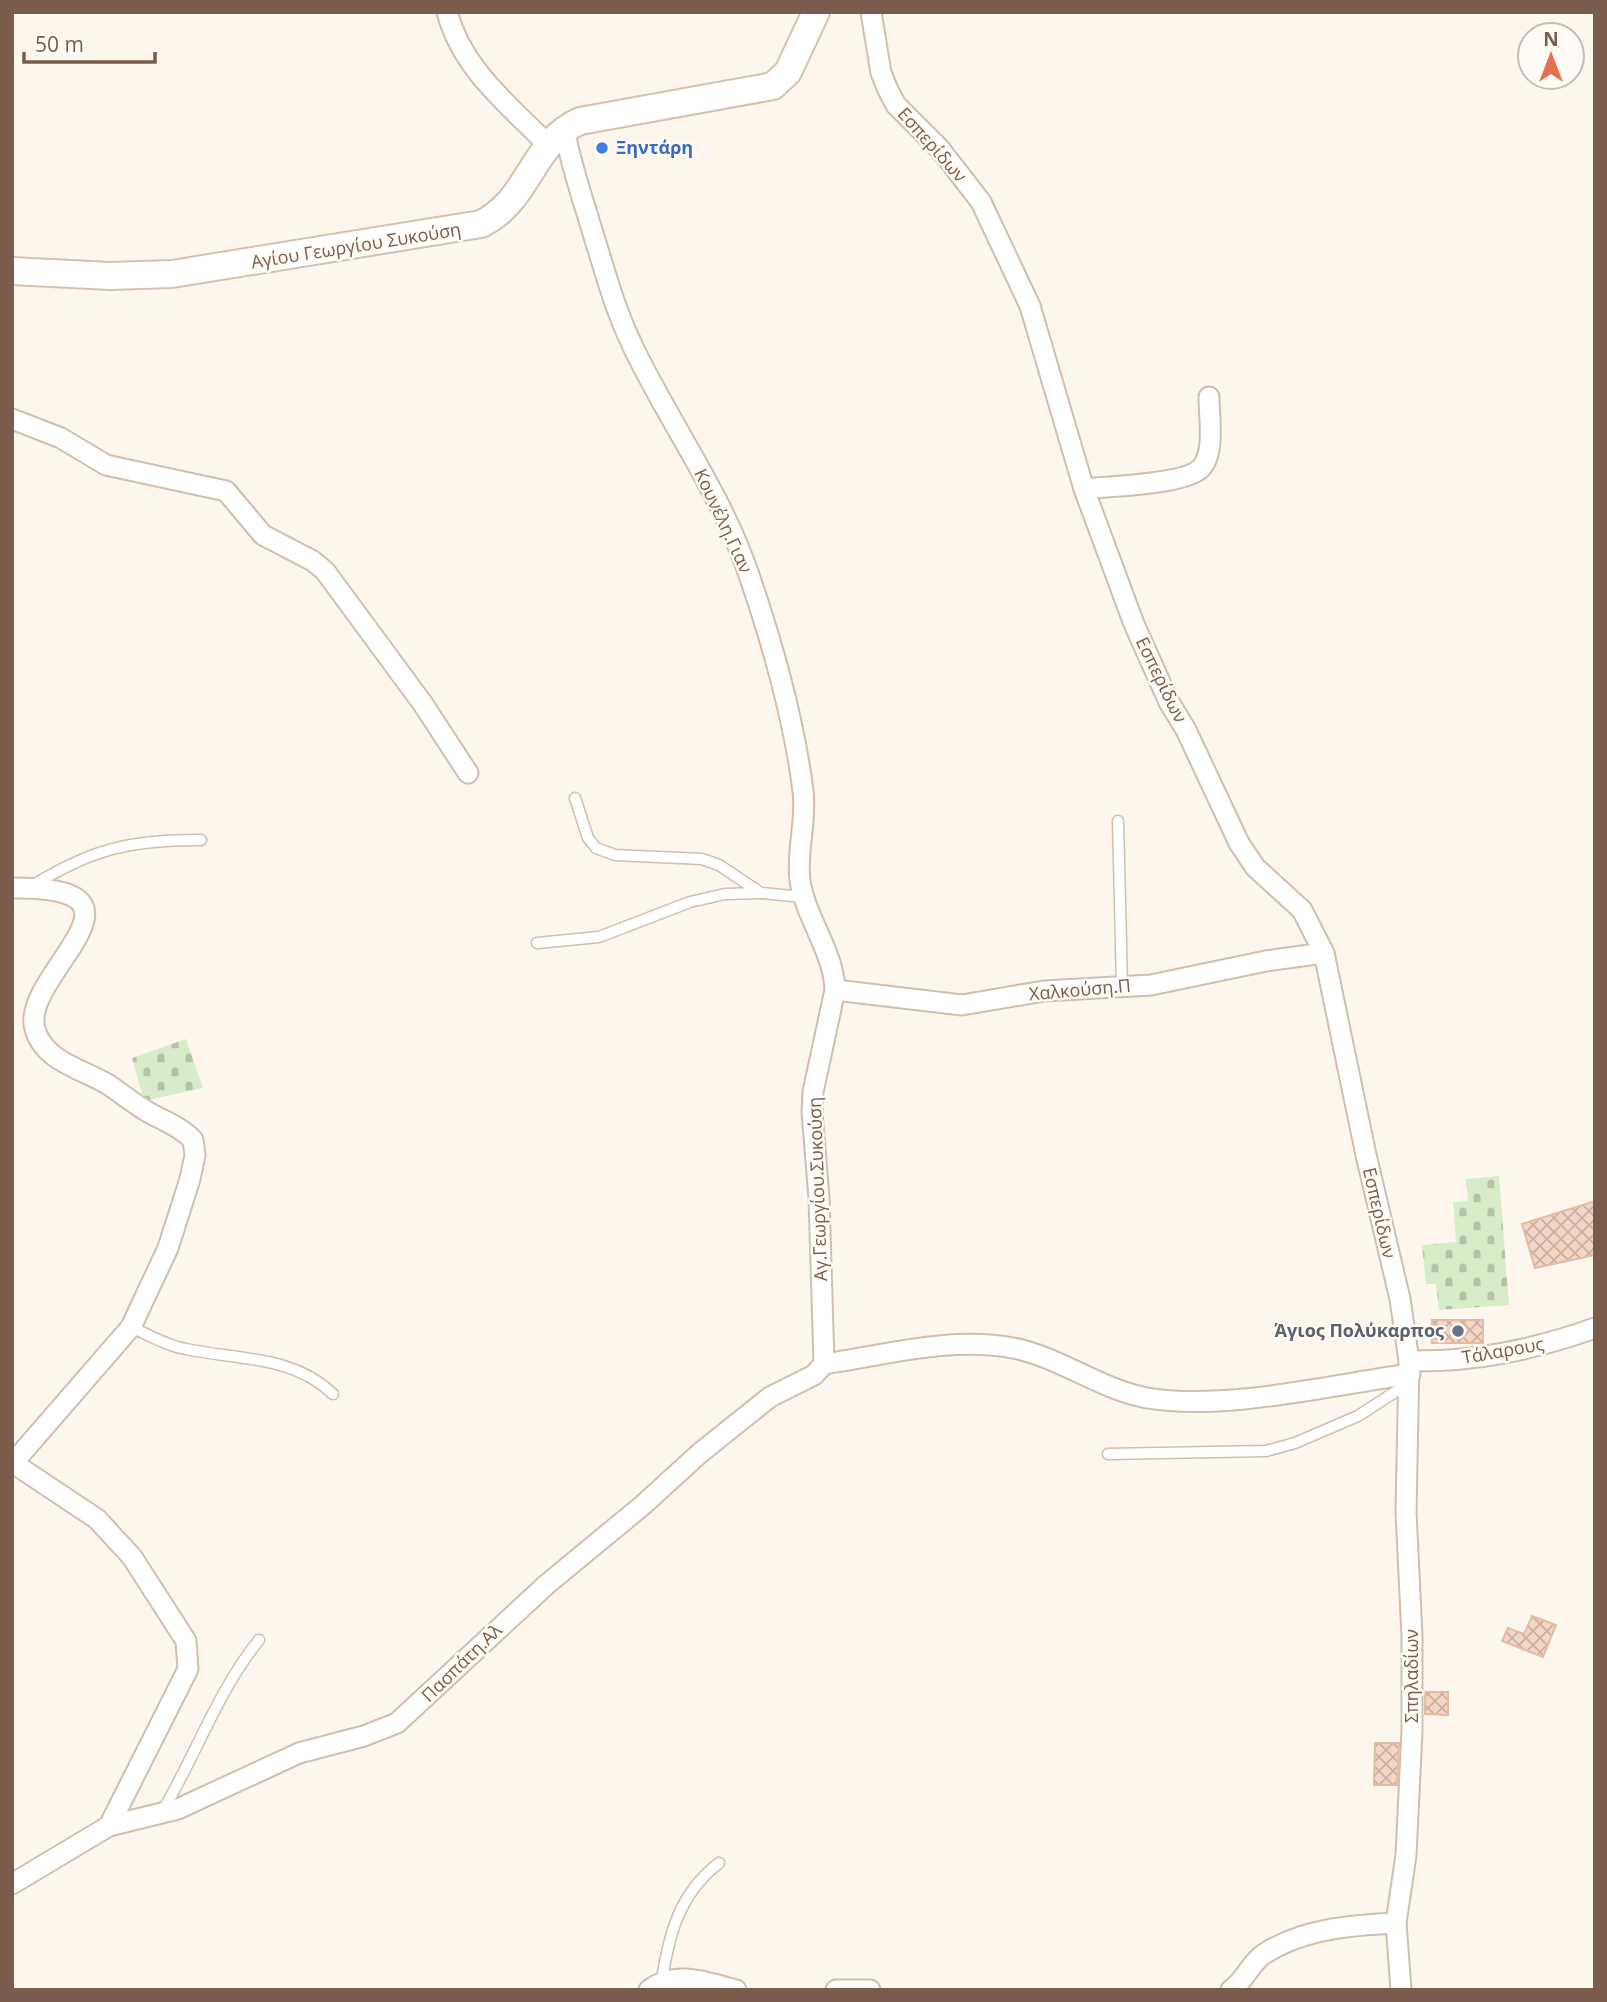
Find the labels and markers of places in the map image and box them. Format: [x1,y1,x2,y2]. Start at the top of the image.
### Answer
place label: Ξηντάρη [616,135,693,159]
marker: Ξηντάρη [594,140,610,156]
place label: Άγιος Πολύκαρπος [1274,1318,1444,1342]
marker: Άγιος Πολύκαρπος [1450,1323,1466,1339]

